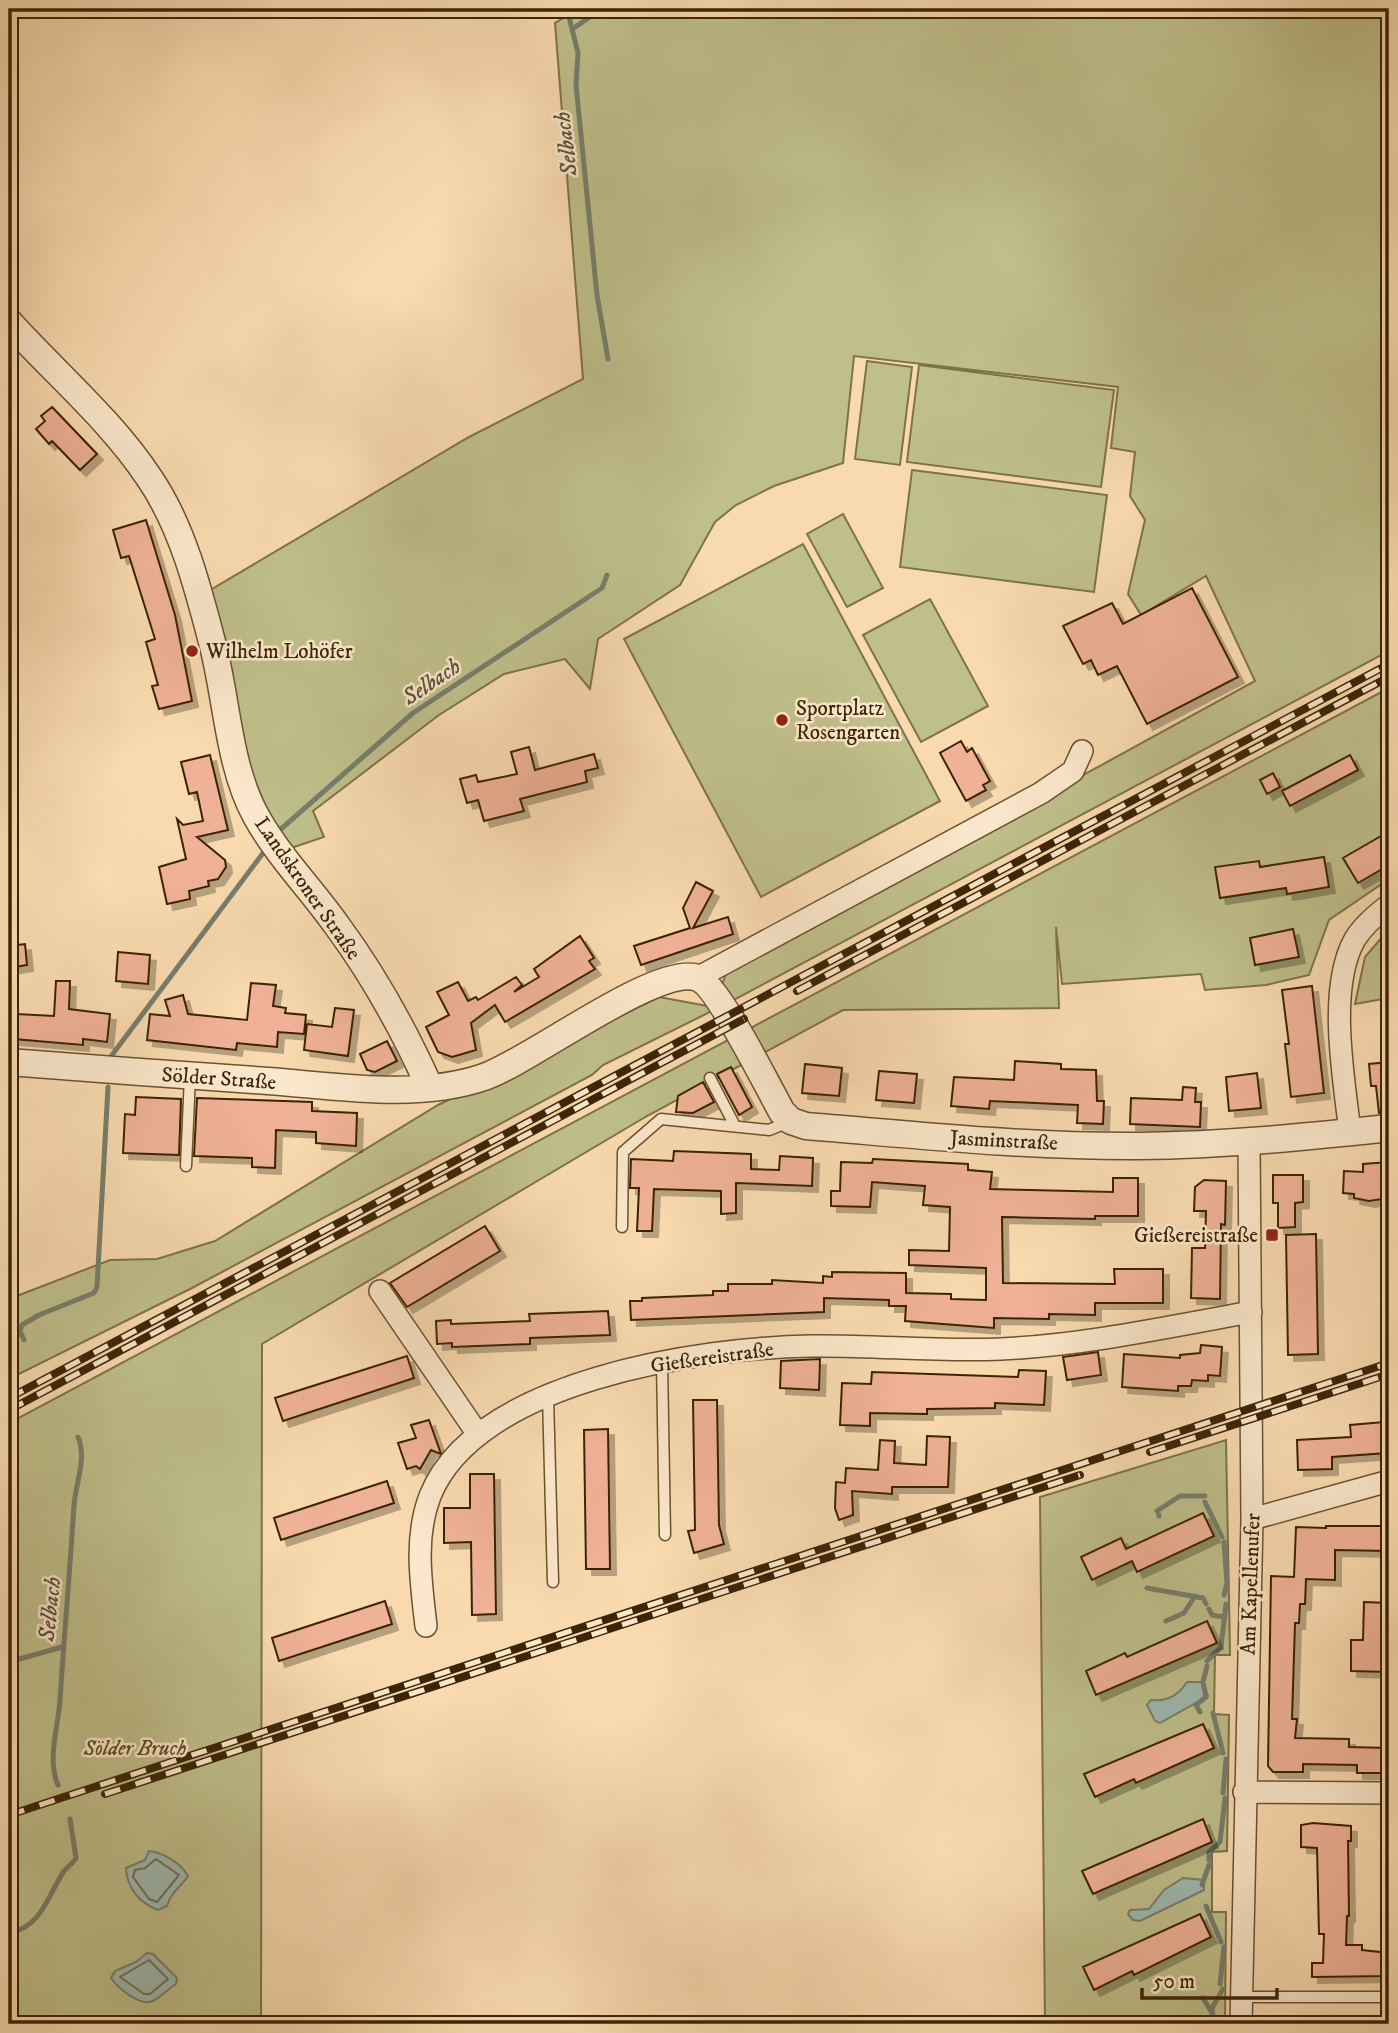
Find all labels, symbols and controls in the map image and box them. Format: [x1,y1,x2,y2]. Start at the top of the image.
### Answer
water label: Selbach [548,110,585,179]
place label: Wilhelm Lohöfer [205,639,353,665]
marker: Wilhelm Lohöfer [184,643,200,659]
water label: Selbach [396,652,467,713]
place label: Sportplatz Rosengarten [796,696,900,746]
marker: Sportplatz Rosengarten [774,712,790,728]
street label: Landskroner Straße [248,812,366,965]
street label: Sölder Straße [161,1062,277,1096]
street label: Jasminstraße [947,1125,1059,1157]
place label: Gießereistraße [1134,1223,1258,1249]
marker: Gießereistraße [1264,1227,1280,1243]
street label: Gießereistraße [649,1336,776,1379]
street label: Am Kapellenufer [1236,1512,1266,1655]
water label: Selbach [33,1576,68,1644]
park label: Sölder Bruch [82,1736,187,1762]
scale bar [1142,1956,1277,2000]
text: 50 m [1153,1969,1195,1995]

